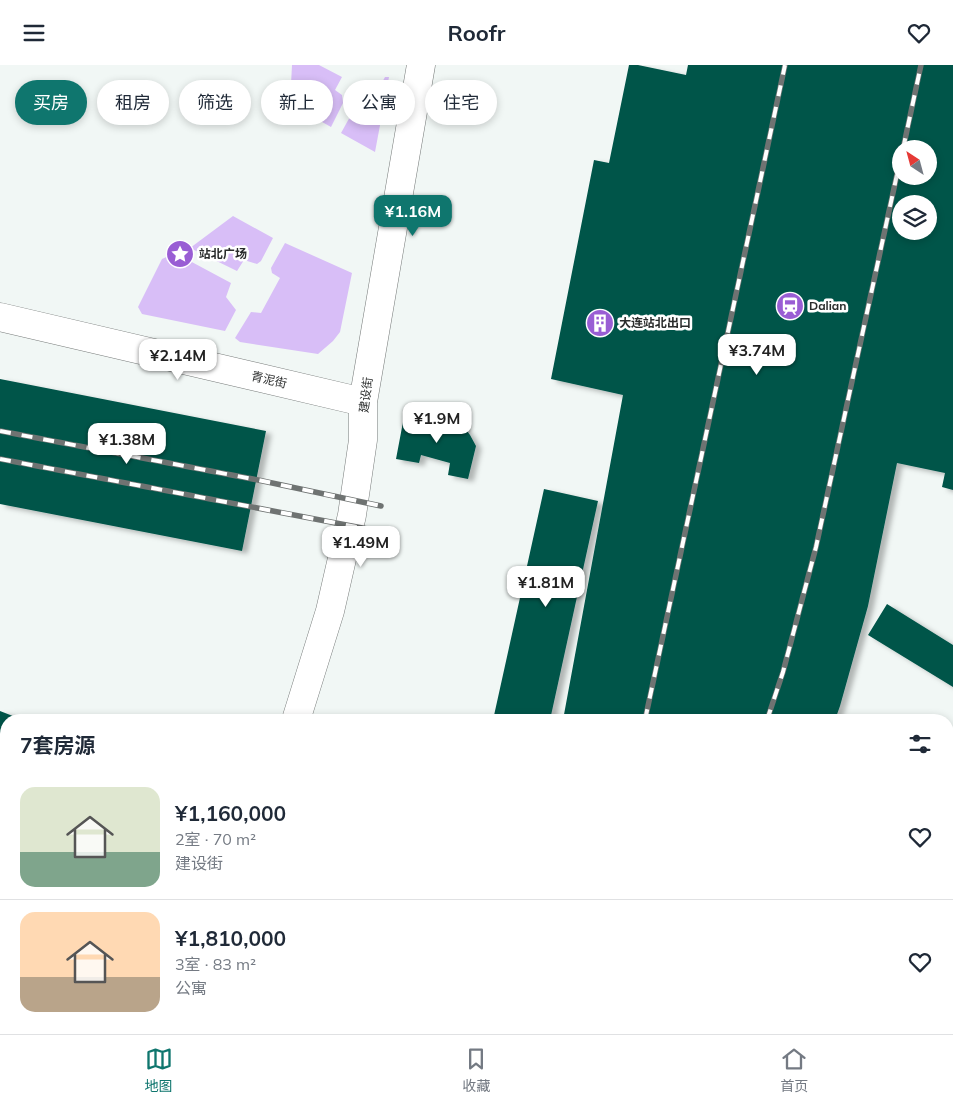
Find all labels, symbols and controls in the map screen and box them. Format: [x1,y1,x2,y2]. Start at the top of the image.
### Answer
icon: menu [20,19,48,47]
text: Roofr [448,19,505,47]
icon: heart [905,19,933,47]
chip: 买房 [15,80,87,125]
chip: 租房 [97,80,169,125]
chip: 筛选 [179,80,251,125]
chip: 新上 [261,80,333,125]
chip: 公寓 [343,80,415,125]
chip: 住宅 [425,80,497,125]
north arrow [892,140,938,185]
map controls [892,140,937,240]
pin: ¥1.16M [372,195,454,237]
button: layers [892,195,937,240]
text: ¥1.16M [385,201,441,221]
place icon: 站北广场 [165,239,195,269]
place label: 站北广场 [199,246,247,261]
station icon: Dalian [775,291,805,321]
place label: Dalian [809,298,847,313]
building icon: 大连站北出口 [585,308,615,338]
place label: 大连站北出口 [619,315,691,330]
pin: ¥3.74M [716,333,798,376]
pin: ¥2.14M [137,339,219,381]
text: ¥3.74M [729,340,785,360]
text: ¥2.14M [150,345,206,365]
street label: 青泥街 [250,368,288,391]
street label: 建设街 [356,376,375,414]
pin: ¥1.9M [402,401,472,444]
text: ¥1.9M [414,408,460,428]
pin: ¥1.38M [86,423,168,465]
text: ¥1.38M [99,429,155,449]
pin: ¥1.49M [320,525,402,568]
text: ¥1.49M [333,532,389,552]
pin: ¥1.81M [505,565,587,608]
text: ¥1.81M [518,572,574,592]
icon: filters [906,730,934,758]
text: 7套房源 [20,732,96,758]
text: ¥1,160,000 [175,800,286,826]
icon: home [60,807,120,867]
icon: heart [906,823,934,851]
text: 2室 · 70 m² [175,829,256,849]
text: 建设街 [175,853,223,873]
text: ¥1,810,000 [175,925,286,951]
icon: home [60,932,120,992]
icon: heart [906,948,934,976]
text: 3室 · 83 m² [175,954,256,974]
text: 公寓 [175,978,207,998]
tab: 地图 [145,1045,173,1095]
tab: 收藏 [462,1045,490,1095]
tab: 首页 [780,1045,808,1095]

